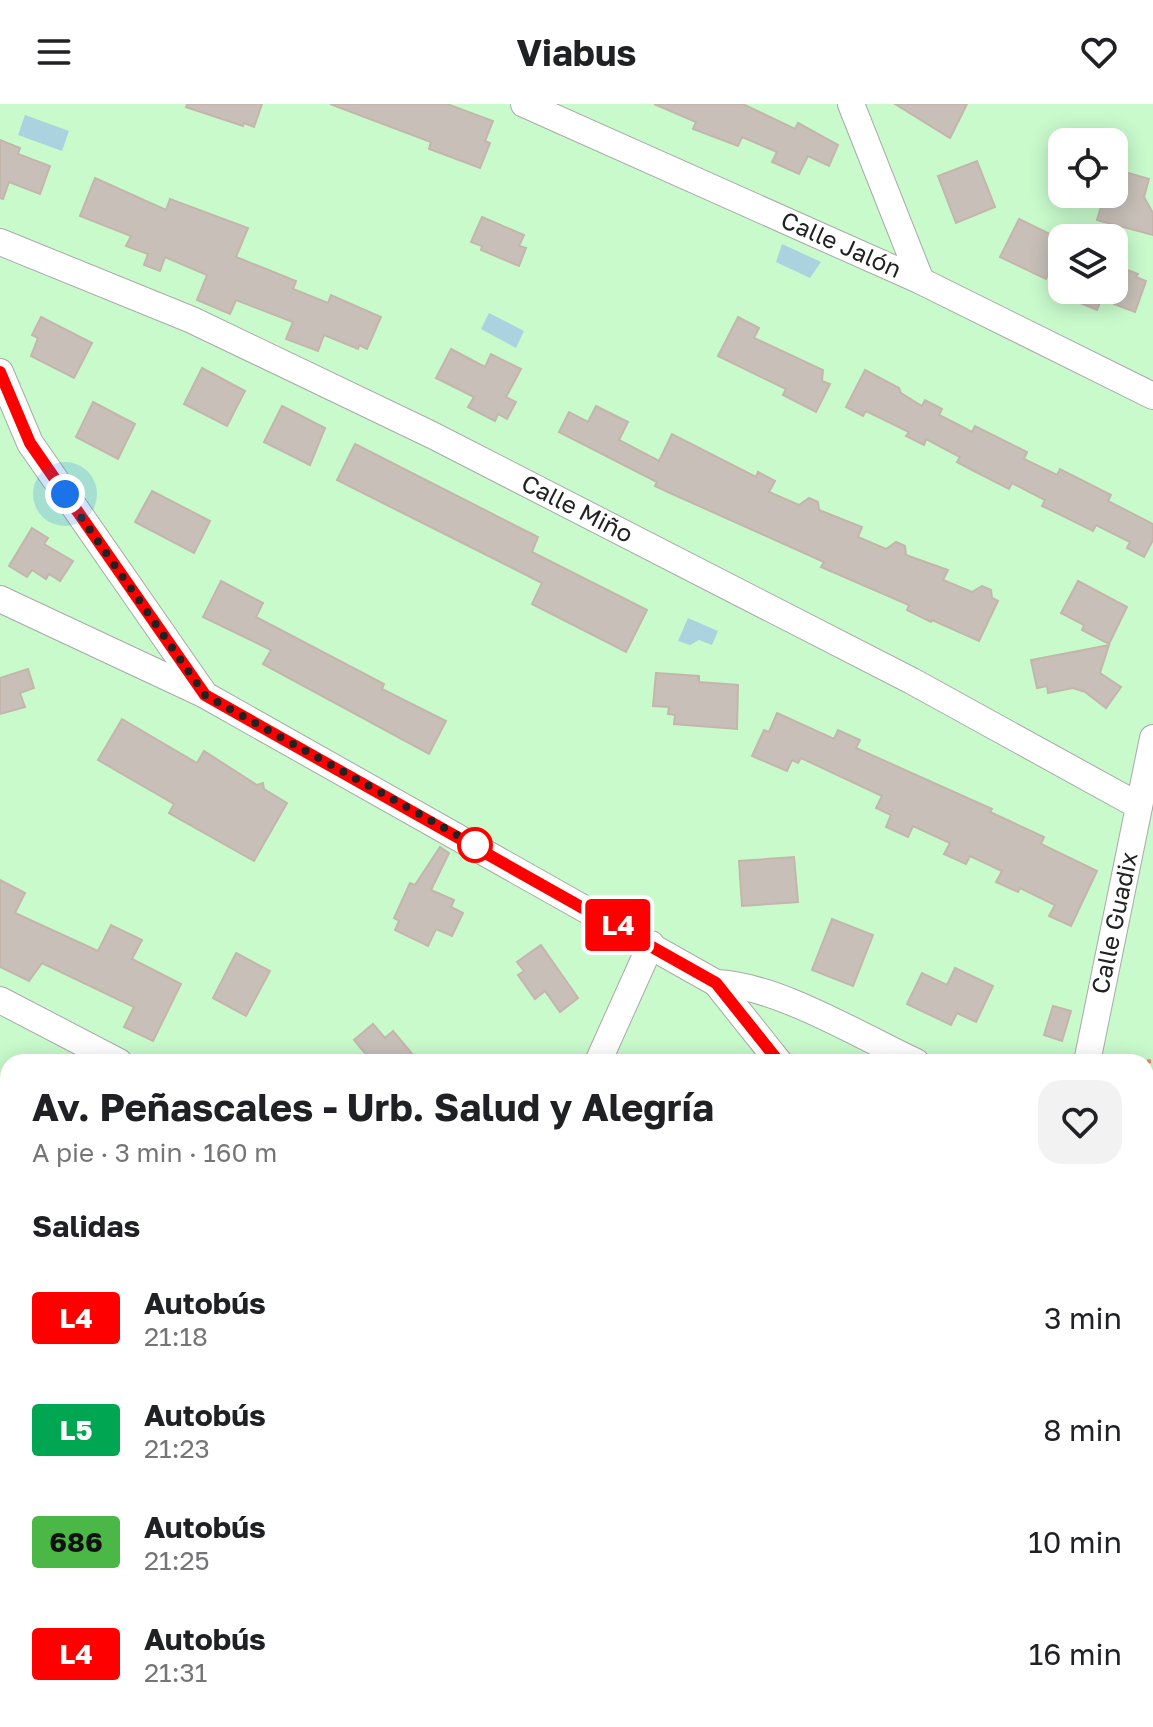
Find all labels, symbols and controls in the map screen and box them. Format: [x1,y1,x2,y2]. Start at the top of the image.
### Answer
icon: menu [32,30,76,74]
icon: heart [1077,30,1121,74]
text: Viabus [516,31,637,74]
map controls [1048,128,1128,304]
button: locate [1048,128,1128,208]
street label: Calle Jalón [777,204,906,283]
button: layers [1048,224,1128,304]
street label: Calle Miño [517,467,638,548]
your location [45,474,85,514]
unlabelled marker [458,828,492,862]
street label: Calle Guadix [1084,849,1143,996]
line badge: L4 [582,899,654,951]
text: L4 [601,908,635,941]
button: heart [1038,1080,1122,1164]
text: Av. Peñascales - Urb. Salud y Alegría [32,1084,714,1129]
text: A pie · 3 min · 160 m [32,1137,277,1168]
text: Salidas [32,1208,140,1244]
text: Autobús [144,1285,266,1321]
text: 3 min [1044,1300,1122,1336]
text: L4 [59,1301,93,1334]
text: 21:18 [144,1321,208,1352]
text: Autobús [144,1397,266,1433]
text: 8 min [1043,1412,1122,1448]
text: L5 [59,1413,93,1446]
text: 21:23 [144,1433,210,1464]
text: Autobús [144,1509,266,1545]
text: 10 min [1028,1524,1122,1560]
text: 686 [49,1525,103,1558]
text: 21:25 [144,1545,210,1576]
text: Autobús [144,1621,266,1657]
text: 16 min [1029,1636,1122,1672]
text: L4 [59,1637,93,1670]
text: 21:31 [144,1657,207,1688]

